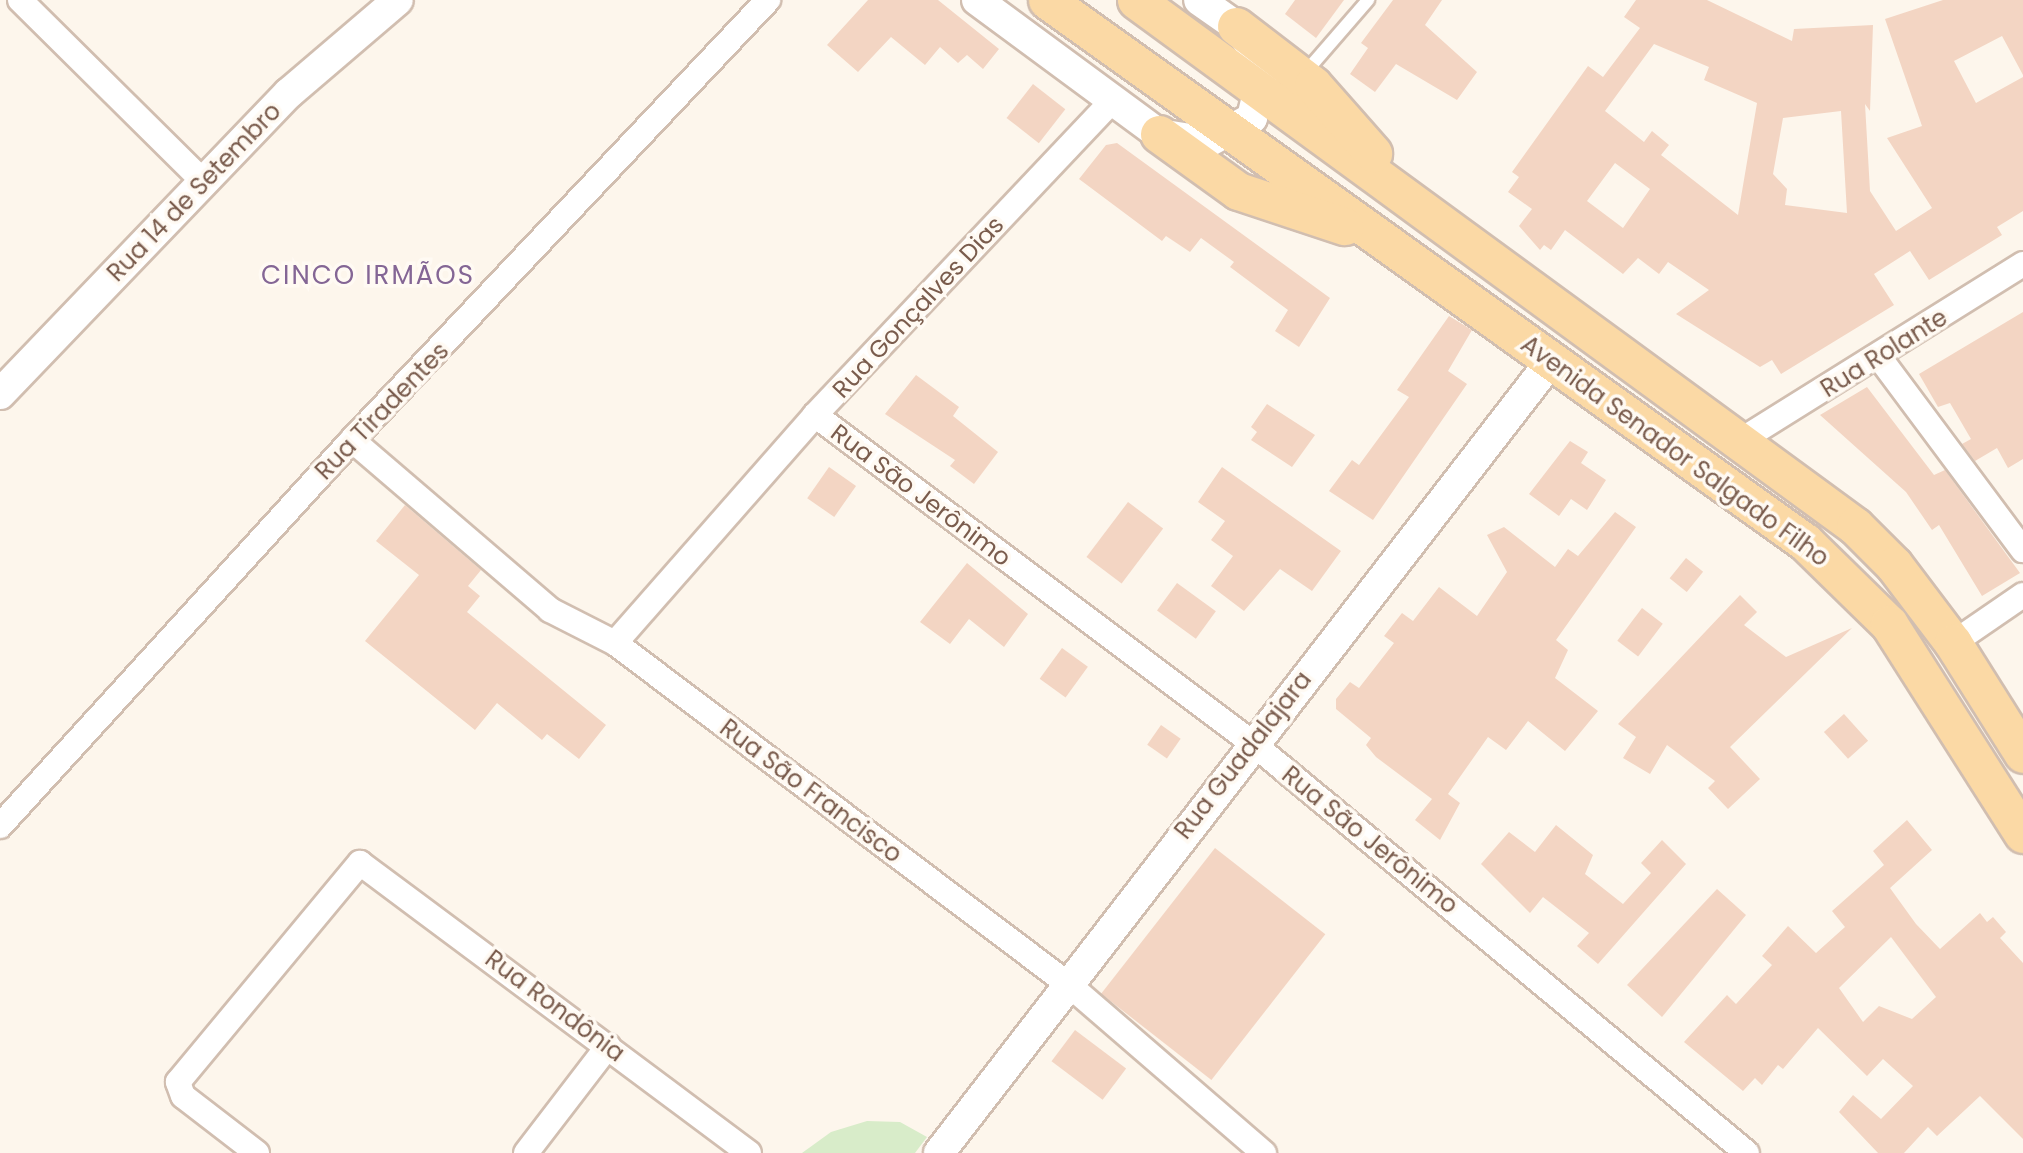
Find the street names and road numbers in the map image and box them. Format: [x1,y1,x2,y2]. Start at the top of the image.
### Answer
street label: Rua 14 de Setembro [101,97,287,287]
street label: Rua Gonçalves Dias [826,210,1010,404]
street label: Rua Rolante [1815,303,1953,403]
street label: Avenida Senador Salgado Filho [1515,330,1835,572]
street label: Rua Tiradentes [309,337,455,485]
street label: Rua São Jerônimo [825,418,1017,572]
street label: Rua Guadalajara [1169,665,1317,845]
street label: Rua São Francisco [714,713,908,869]
street label: Rua São Jerônimo [1276,760,1464,920]
street label: Rua Rondônia [480,944,630,1068]

